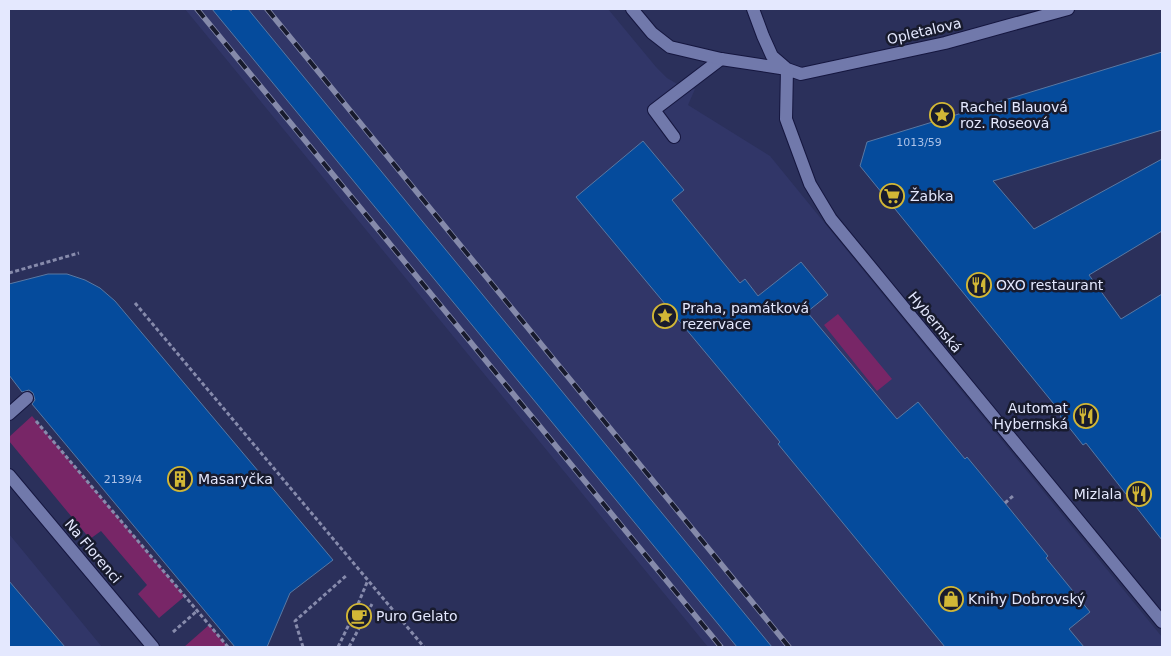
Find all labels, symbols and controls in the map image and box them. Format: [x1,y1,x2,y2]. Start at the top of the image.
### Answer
street label: Opletalova [885,15,963,47]
place label: Rachel Blauová roz. Roseová [960,99,1068,131]
place icon: Rachel Blauová roz. Roseová [929,102,955,128]
house number: 1013/59 [896,136,942,149]
supermarket icon: Žabka [879,183,905,209]
place label: Žabka [910,187,954,204]
restaurant icon: OXO restaurant [966,272,992,298]
place label: OXO restaurant [996,277,1104,293]
street label: Hybernská [905,288,965,356]
place label: Praha, památková rezervace [682,300,809,332]
place icon: Praha, památková rezervace [652,303,678,329]
place label: Automat Hybernská [994,400,1069,432]
restaurant icon: Automat Hybernská [1073,403,1099,429]
building icon: Masaryčka [167,466,193,492]
place label: Masaryčka [198,471,273,487]
house number: 2139/4 [104,473,142,486]
restaurant icon: Mizlala [1126,481,1152,507]
place label: Mizlala [1074,486,1122,502]
street label: Na Florenci [62,516,124,586]
shop icon: Knihy Dobrovský [938,586,964,612]
place label: Knihy Dobrovský [968,591,1085,607]
cafe icon: Puro Gelato [346,603,372,629]
place label: Puro Gelato [376,608,458,624]

